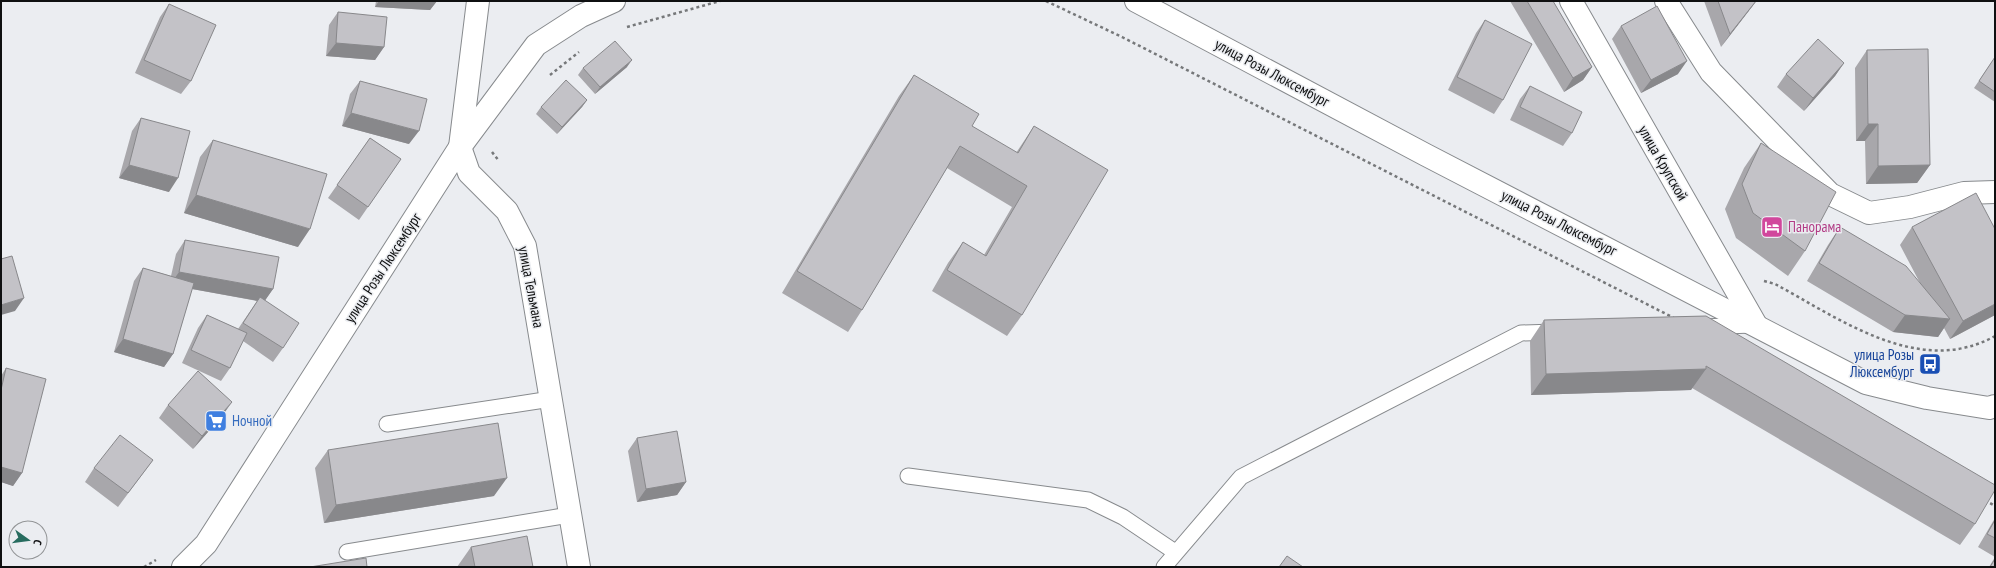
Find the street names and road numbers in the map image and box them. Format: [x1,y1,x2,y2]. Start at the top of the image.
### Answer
street label: улица Розы Люксембург [1212,34,1333,111]
street label: улица Крупской [1634,122,1693,204]
street label: улица Розы Люксембург [1498,185,1621,260]
street label: улица Розы Люксембург [340,209,426,326]
street label: улица Тельмана [514,244,549,329]

